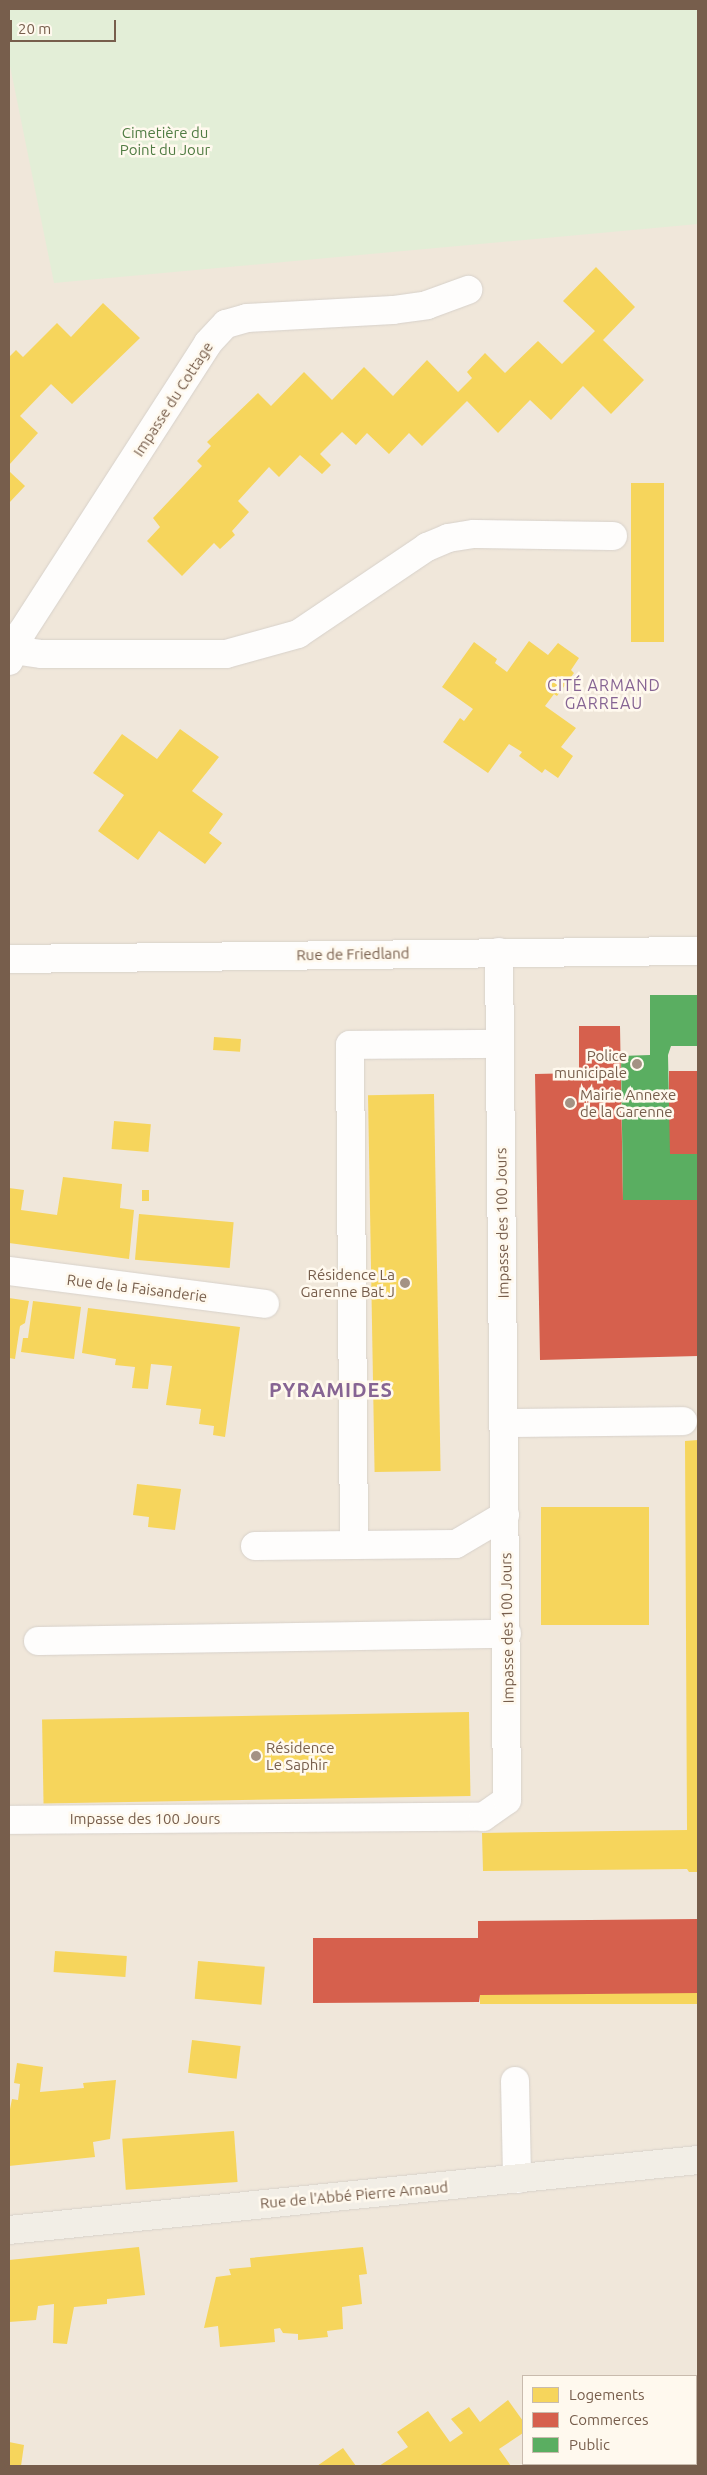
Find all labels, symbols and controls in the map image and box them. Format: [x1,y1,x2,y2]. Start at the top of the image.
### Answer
scale bar [12,10,119,42]
text: 20 m [18,20,51,37]
park label: Cimetière du Point du Jour [120,123,210,158]
street label: Impasse du Cottage [129,338,217,460]
district label: CITÉ ARMAND GARREAU [546,675,662,713]
street label: Rue de Friedland [296,944,410,964]
place label: Police municipale [554,1046,627,1081]
marker: Police municipale [631,1058,643,1070]
place label: Mairie Annexe de la Garenne [580,1085,676,1120]
marker: Mairie Annexe de la Garenne [564,1097,576,1109]
street label: Impasse des 100 Jours [492,1147,512,1299]
place label: Résidence La Garenne Bat J [301,1265,395,1300]
street label: Rue de la Faisanderie [66,1270,208,1306]
marker: Résidence La Garenne Bat J [399,1277,411,1289]
district label: PYRAMIDES [268,1377,394,1401]
street label: Impasse des 100 Jours [497,1552,517,1704]
place label: Résidence Le Saphir [266,1738,335,1773]
marker: Résidence Le Saphir [250,1750,262,1762]
street label: Impasse des 100 Jours [70,1810,220,1828]
street label: Rue de l'Abbé Pierre Arnaud [259,2178,449,2212]
legend [522,2375,697,2465]
text: Logements [569,2386,645,2403]
text: Commerces [569,2411,649,2428]
text: Public [569,2436,610,2453]

